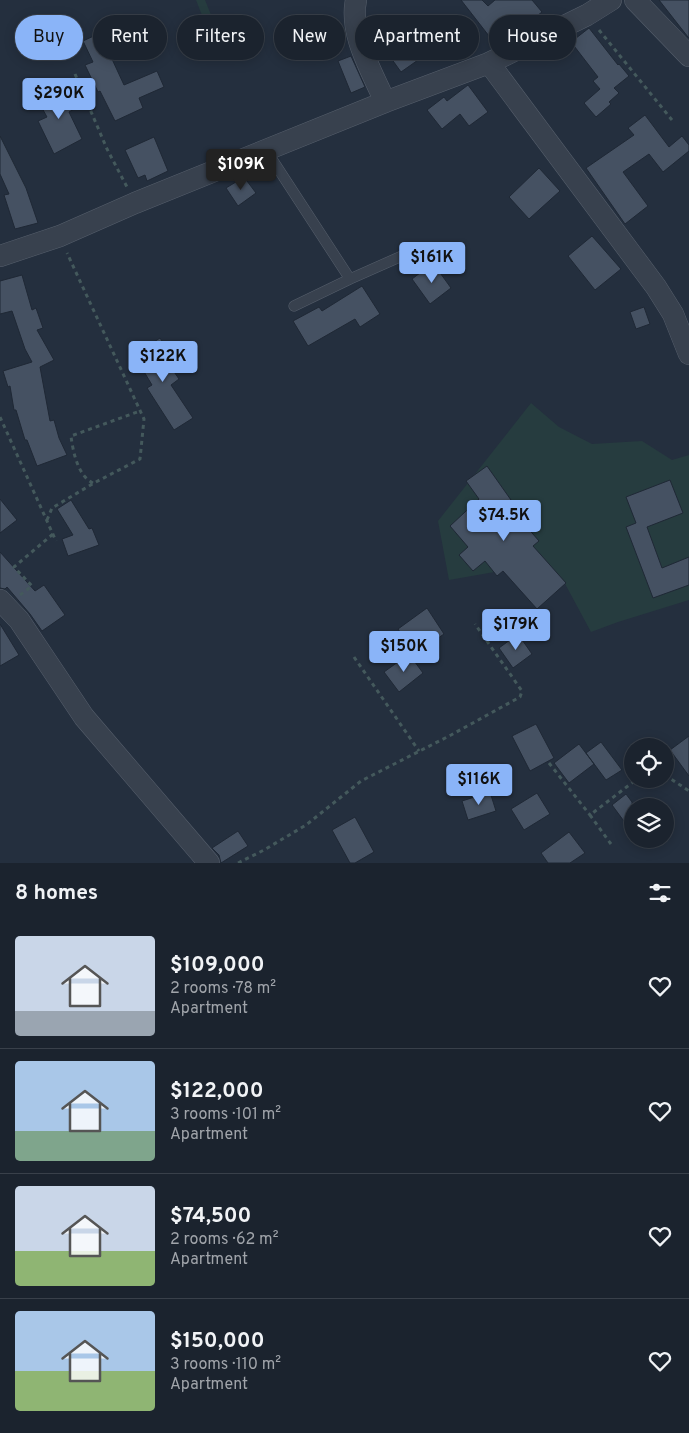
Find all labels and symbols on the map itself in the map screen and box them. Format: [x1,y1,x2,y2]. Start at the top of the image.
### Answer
pin: $290K [24,78,94,120]
pin: $109K [206,148,276,191]
pin: $161K [397,242,467,284]
pin: $122K [128,340,198,383]
pin: $74.5K [463,500,545,542]
pin: $179K [481,608,551,651]
pin: $150K [369,630,439,673]
pin: $116K [444,764,514,806]

